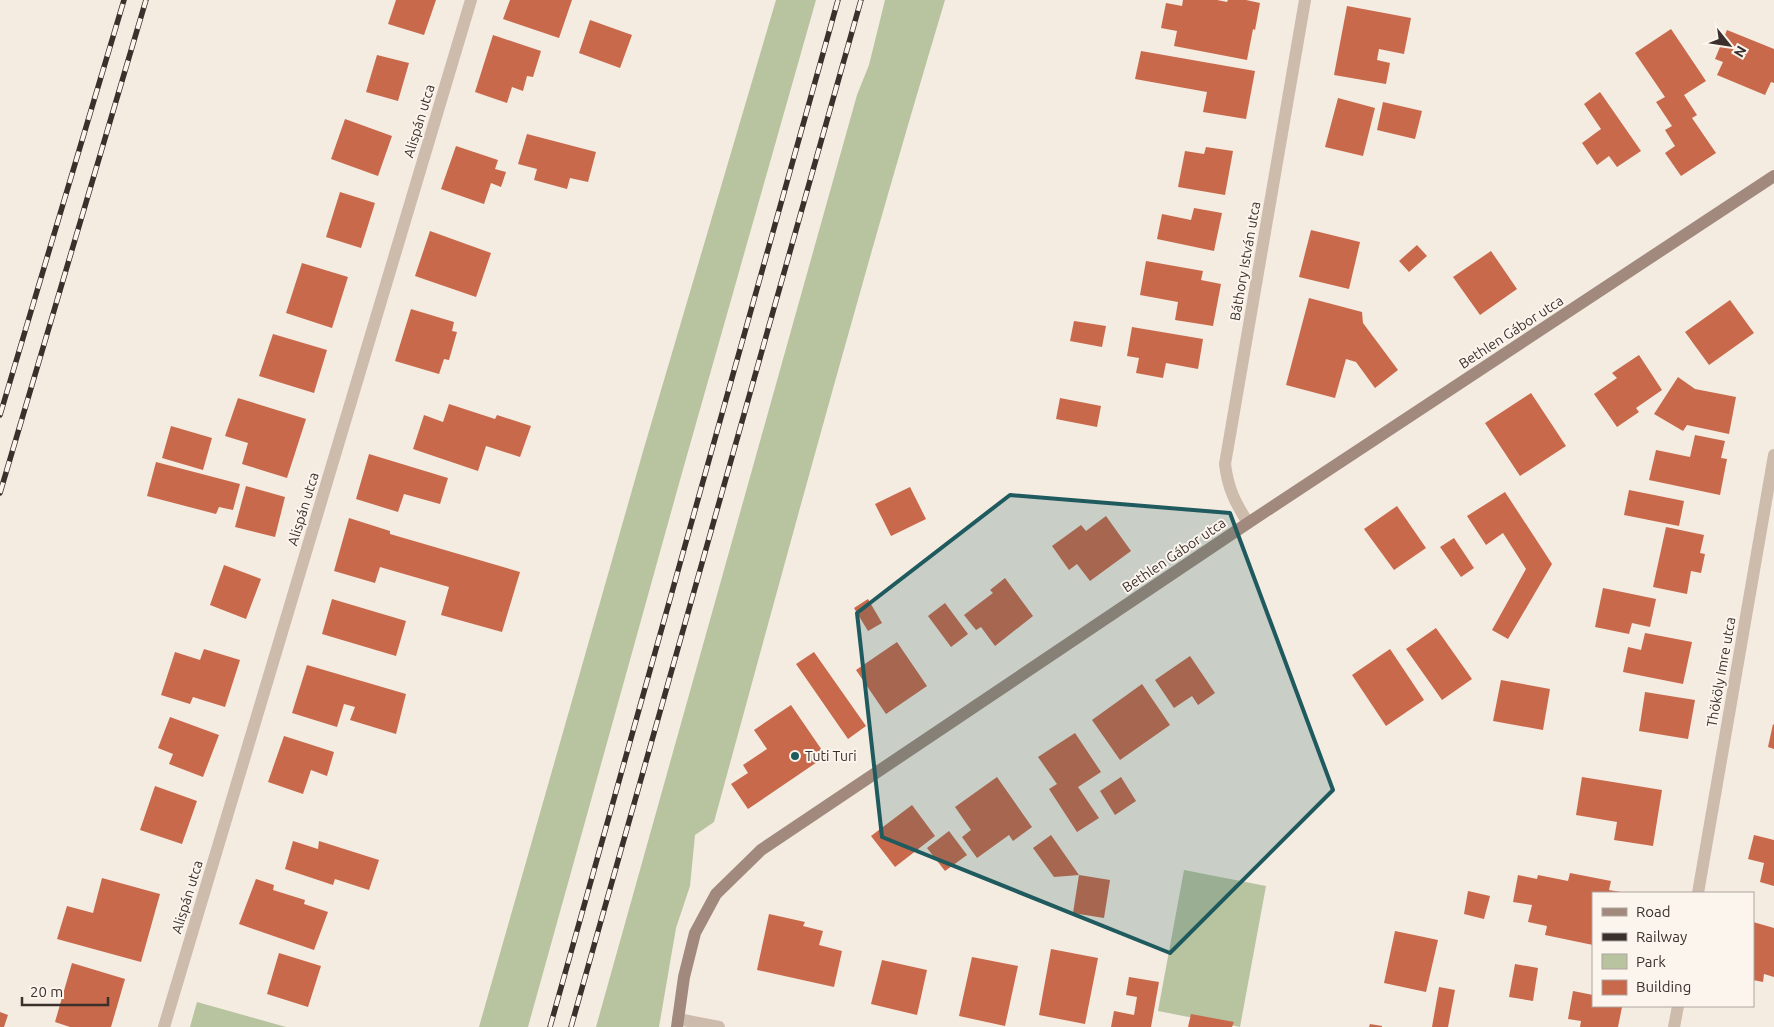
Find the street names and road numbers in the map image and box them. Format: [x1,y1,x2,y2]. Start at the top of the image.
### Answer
street label: Alispán utca [400,82,438,160]
street label: Báthory István utca [1227,200,1263,322]
street label: Bethlen Gábor utca [1456,292,1566,372]
street label: Alispán utca [284,470,322,548]
street label: Bethlen Gábor utca [1119,514,1229,596]
street label: Thököly Imre utca [1703,616,1739,728]
street label: Alispán utca [168,858,206,936]

